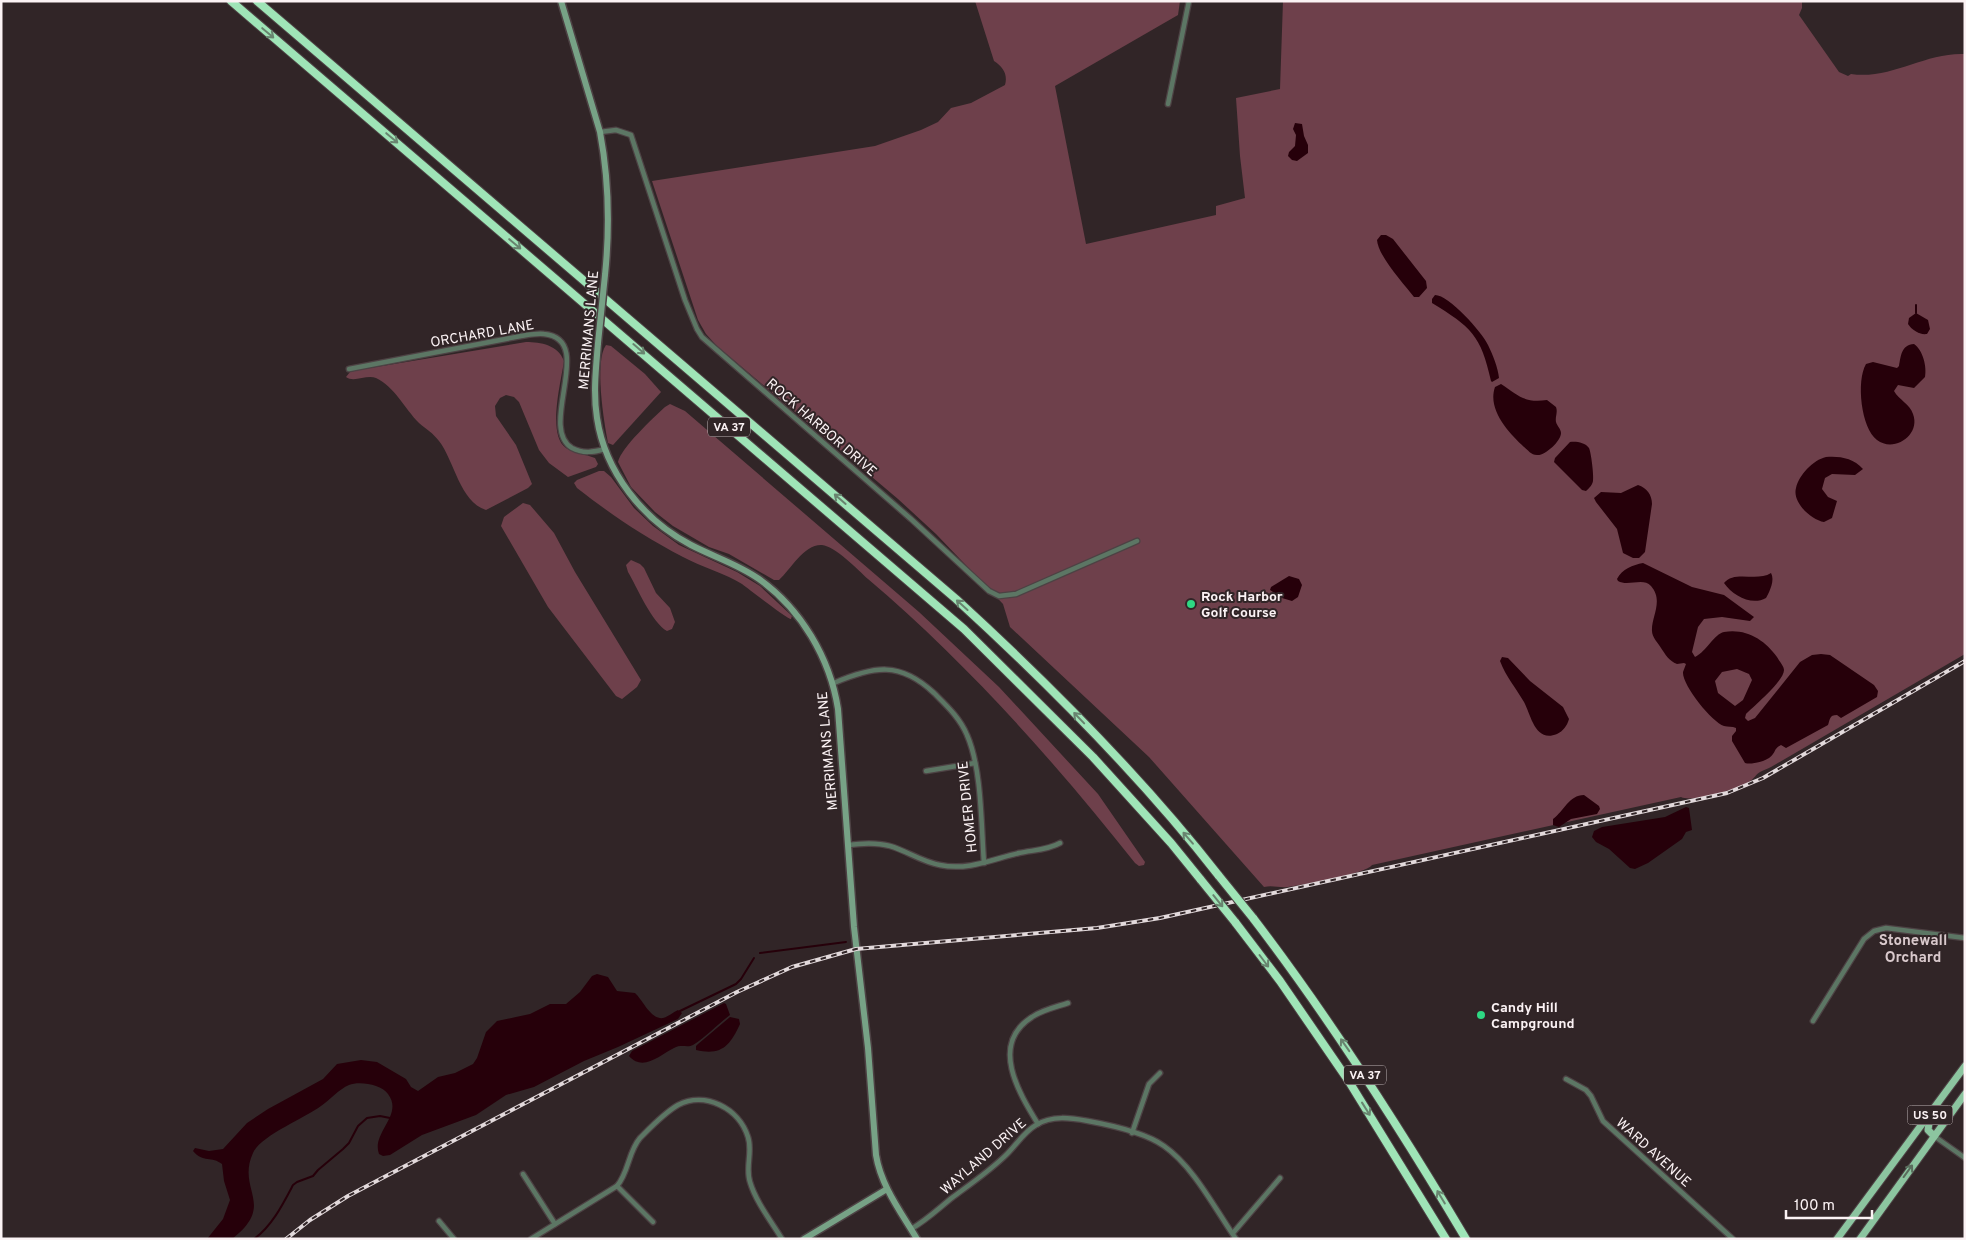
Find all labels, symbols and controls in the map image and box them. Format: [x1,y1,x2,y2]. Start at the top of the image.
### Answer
one-way arrow [261,27,274,38]
one-way arrow [385,133,398,144]
one-way arrow [509,238,522,249]
street label: MERRIMANS LANE [576,270,603,390]
street label: ORCHARD LANE [429,317,535,352]
one-way arrow [632,344,645,355]
street label: ROCK HARBOR DRIVE [762,375,880,481]
road number: VA 37 [708,418,750,437]
one-way arrow [833,493,846,504]
place label: Rock Harbor Golf Course [1201,589,1283,622]
marker: Rock Harbor Golf Course [1185,598,1197,610]
one-way arrow [956,599,969,611]
street label: MERRIMANS LANE [815,691,842,811]
one-way arrow [1073,712,1085,724]
street label: HOMER DRIVE [955,760,982,853]
one-way arrow [1183,832,1194,845]
one-way arrow [1212,895,1223,908]
district label: Stonewall Orchard [1879,932,1947,968]
one-way arrow [1259,954,1270,967]
place label: Candy Hill Campground [1491,1000,1575,1033]
marker: Candy Hill Campground [1475,1009,1487,1021]
one-way arrow [1340,1038,1350,1052]
road number: VA 37 [1344,1066,1386,1084]
one-way arrow [1362,1102,1372,1116]
road number: US 50 [1908,1106,1952,1124]
street label: WAYLAND DRIVE [938,1115,1030,1199]
street label: WARD AVENUE [1612,1115,1694,1191]
one-way arrow [1903,1164,1914,1178]
scale bar [1786,1188,1872,1220]
one-way arrow [1436,1190,1446,1204]
text: 100 m [1794,1197,1835,1216]

